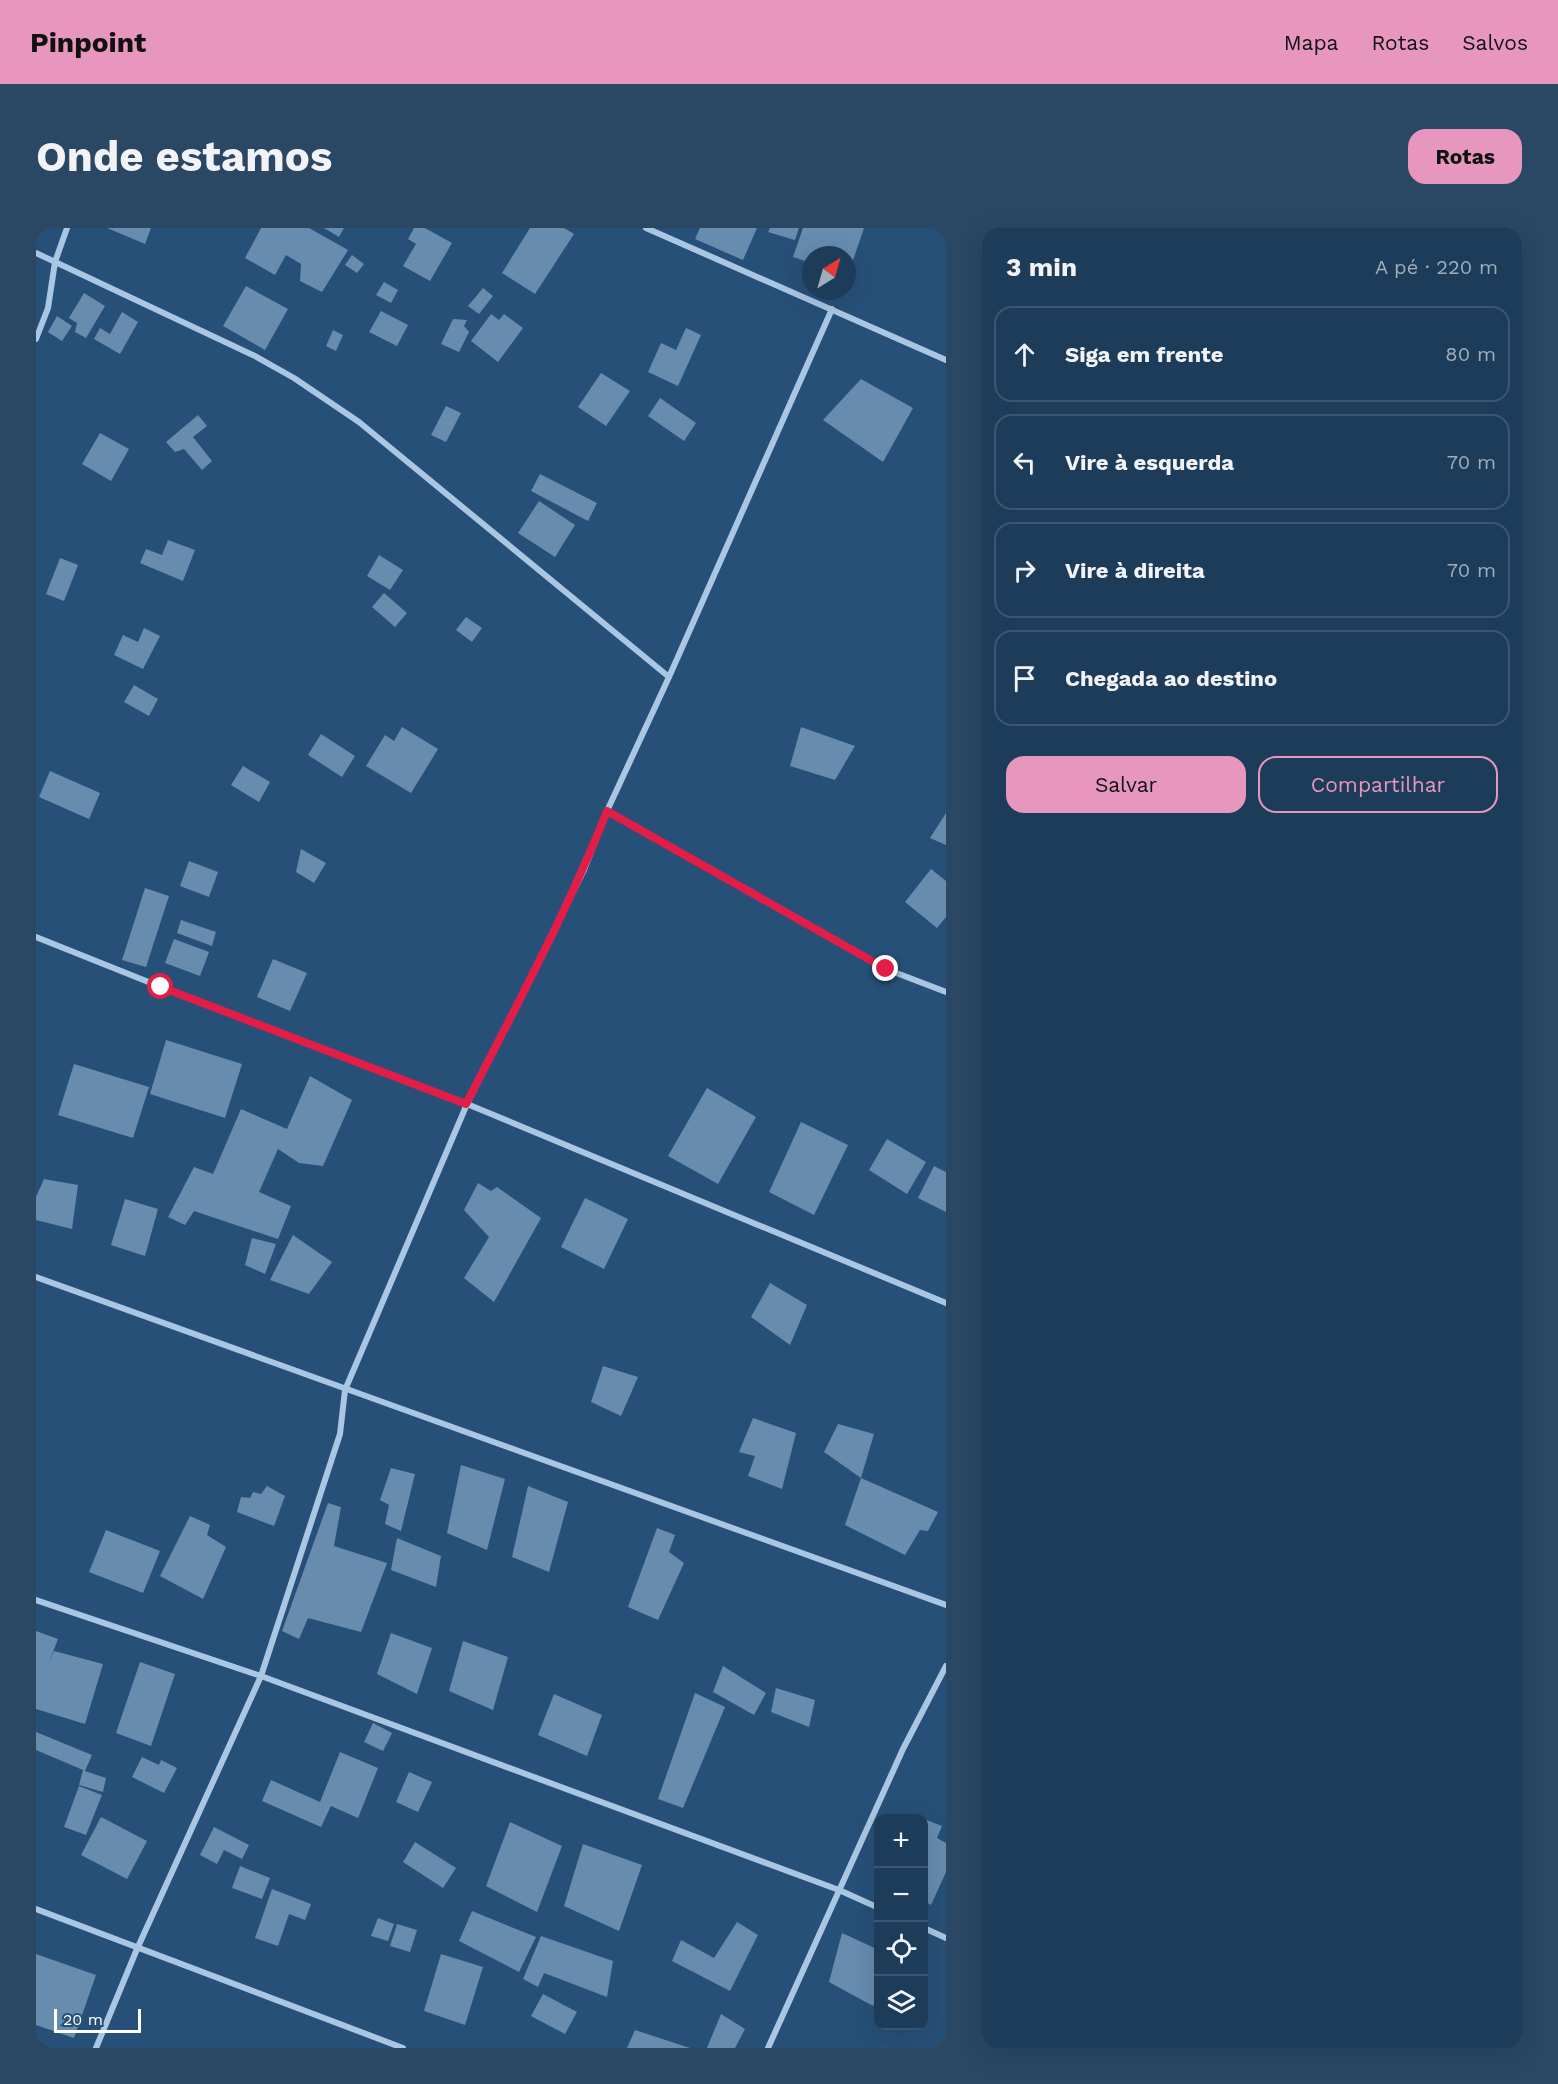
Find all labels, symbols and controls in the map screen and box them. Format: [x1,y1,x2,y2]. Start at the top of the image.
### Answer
text: Pinpoint [30,26,146,59]
text: Mapa [1284,30,1338,55]
text: Rotas [1371,30,1429,55]
text: Salvos [1462,30,1528,55]
button: Rotas [1408,129,1522,184]
text: Onde estamos [36,132,332,181]
north arrow [802,246,856,300]
text: 3 min [1006,252,1077,282]
text: A pé · 220 m [1375,255,1498,279]
icon: ahead [1008,338,1041,371]
text: Siga em frente [1065,342,1223,367]
text: 80 m [1445,342,1496,366]
icon: left [1008,446,1041,479]
text: Vire à esquerda [1065,450,1234,475]
text: 70 m [1447,450,1496,474]
icon: right [1008,554,1041,587]
text: Vire à direita [1065,558,1205,583]
text: 70 m [1447,558,1496,582]
icon: arrive [1008,662,1041,695]
text: Chegada ao destino [1065,666,1277,691]
button: Salvar [1006,756,1246,813]
button: Compartilhar [1258,756,1498,813]
route end [872,955,898,981]
route start [147,973,173,999]
map controls [874,1814,928,2030]
button: + [874,1814,928,1868]
button: − [874,1868,928,1922]
button: locate [874,1922,928,1976]
button: layers [874,1976,928,2030]
scale bar [54,2006,141,2034]
text: 20 m [63,2010,103,2029]

